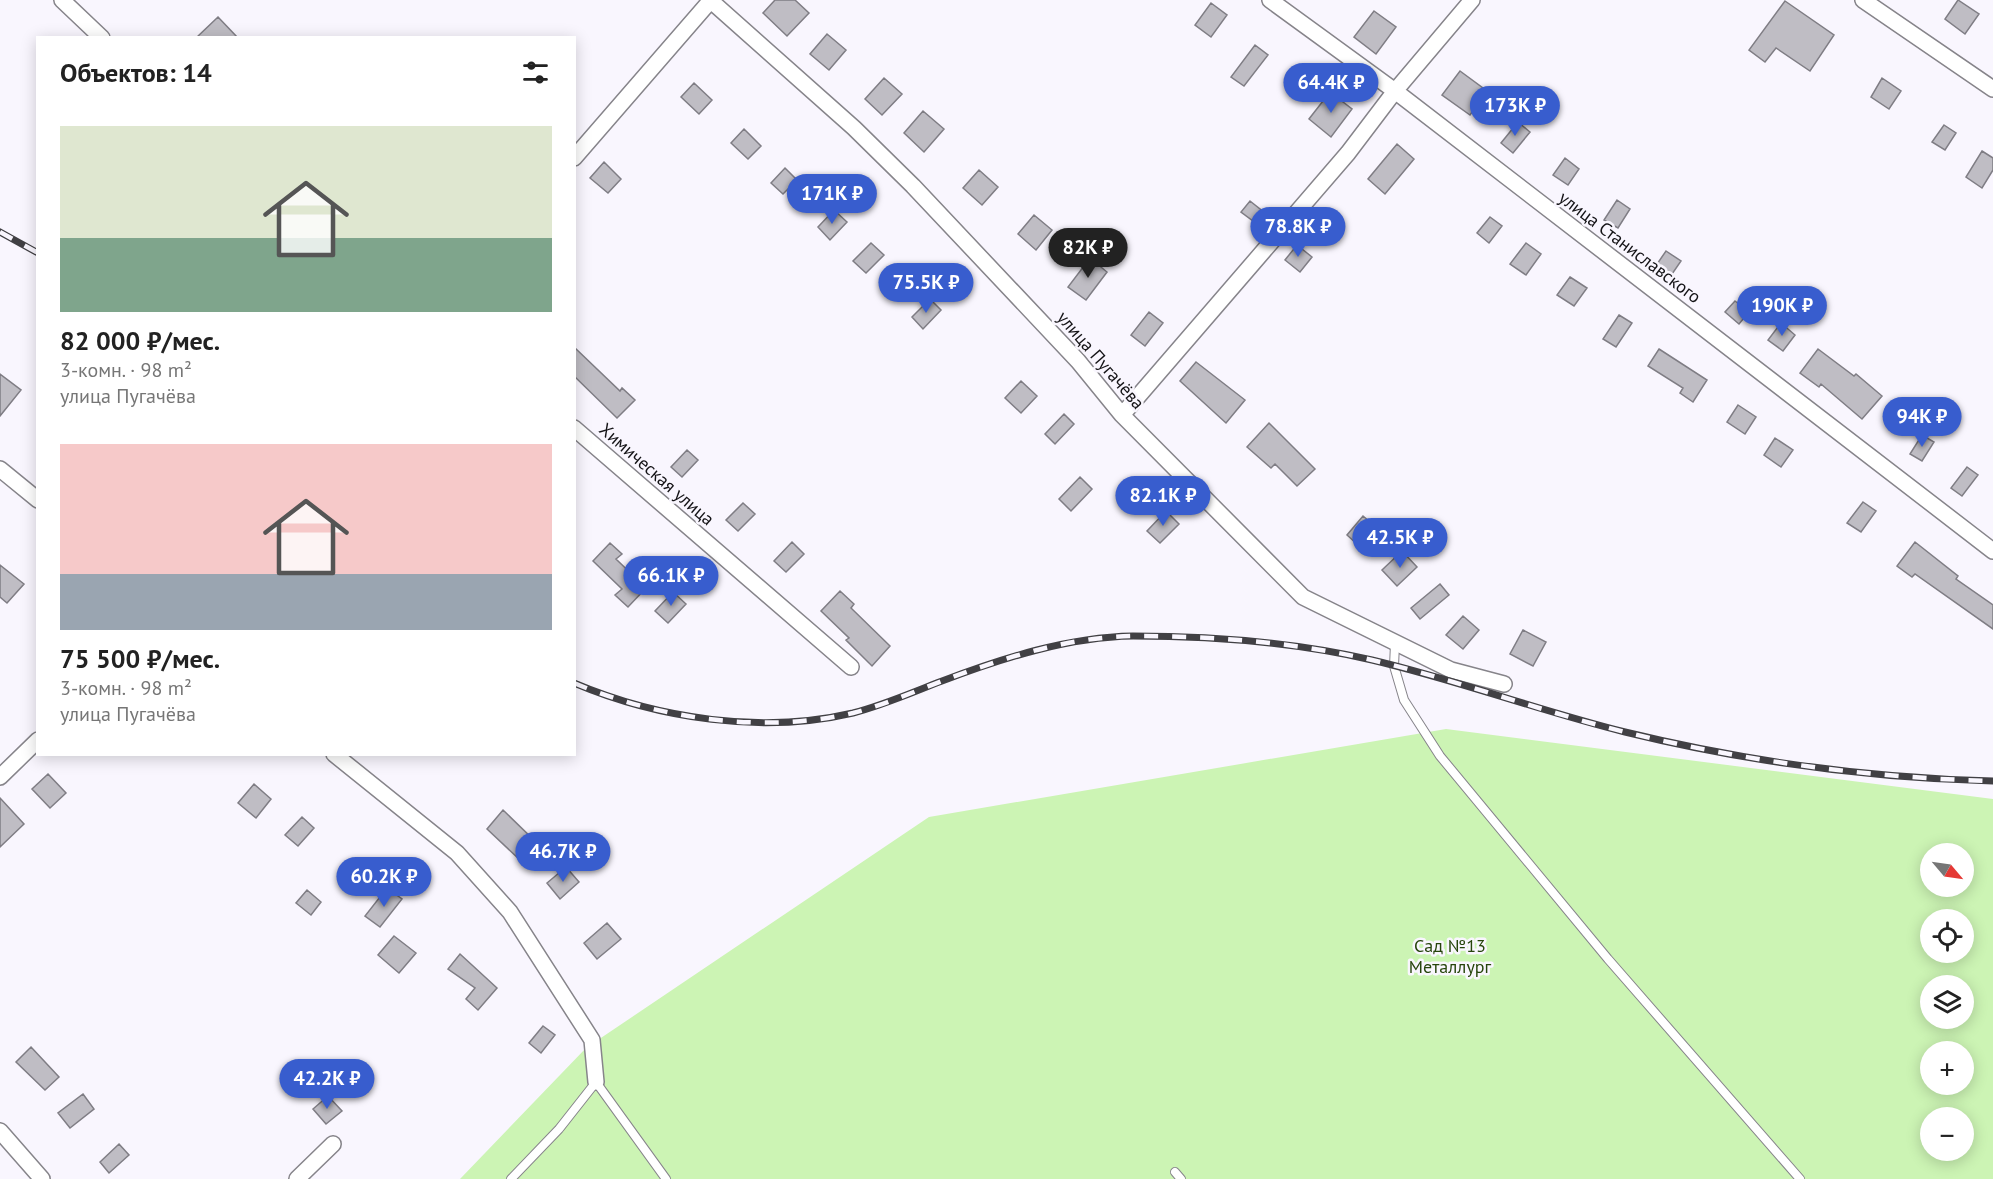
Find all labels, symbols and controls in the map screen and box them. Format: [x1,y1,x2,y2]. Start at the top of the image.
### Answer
text: Объектов: 14 [60,56,212,89]
icon: filters [519,56,552,89]
pin: 64.4K ₽ [1276,63,1386,114]
text: 64.4K ₽ [1297,69,1365,95]
pin: 173K ₽ [1466,86,1564,137]
text: 173K ₽ [1484,92,1546,118]
icon: home [252,165,360,273]
pin: 171K ₽ [783,174,881,225]
text: 171K ₽ [801,180,863,206]
street label: улица Станиславского [1554,186,1706,308]
pin: 78.8K ₽ [1243,207,1353,258]
text: 78.8K ₽ [1264,213,1332,239]
pin: 82K ₽ [1046,228,1130,279]
text: 82K ₽ [1063,234,1113,260]
pin: 75.5K ₽ [871,263,981,314]
text: 75.5K ₽ [892,269,960,295]
pin: 190K ₽ [1733,286,1831,337]
text: 190K ₽ [1751,292,1813,318]
street label: улица Пугачёва [1052,306,1150,414]
text: 82 000 ₽/мес. [60,324,220,357]
text: 3-комн. · 98 m² [60,357,192,383]
text: улица Пугачёва [60,383,196,409]
pin: 94K ₽ [1880,397,1964,448]
text: 94K ₽ [1897,403,1947,429]
street label: Химическая улица [595,418,719,530]
pin: 82.1K ₽ [1108,476,1218,527]
text: 82.1K ₽ [1129,482,1197,508]
icon: home [252,483,360,591]
pin: 42.5K ₽ [1345,518,1455,569]
text: 42.5K ₽ [1366,524,1434,550]
pin: 66.1K ₽ [616,556,726,607]
text: 66.1K ₽ [637,562,705,588]
text: 75 500 ₽/мес. [60,642,220,675]
text: 3-комн. · 98 m² [60,675,192,701]
text: улица Пугачёва [60,701,196,727]
pin: 46.7K ₽ [508,832,618,883]
text: 46.7K ₽ [529,838,597,864]
north arrow [1920,843,1974,897]
map controls [1920,843,1974,1161]
pin: 60.2K ₽ [329,857,439,908]
text: 60.2K ₽ [350,863,418,889]
button: locate [1920,909,1974,963]
park label: Сад №13 Металлург [1409,934,1492,978]
button: layers [1920,975,1974,1029]
button: + [1920,1041,1974,1095]
pin: 42.2K ₽ [272,1059,382,1110]
text: 42.2K ₽ [293,1065,361,1091]
button: − [1920,1107,1974,1161]

